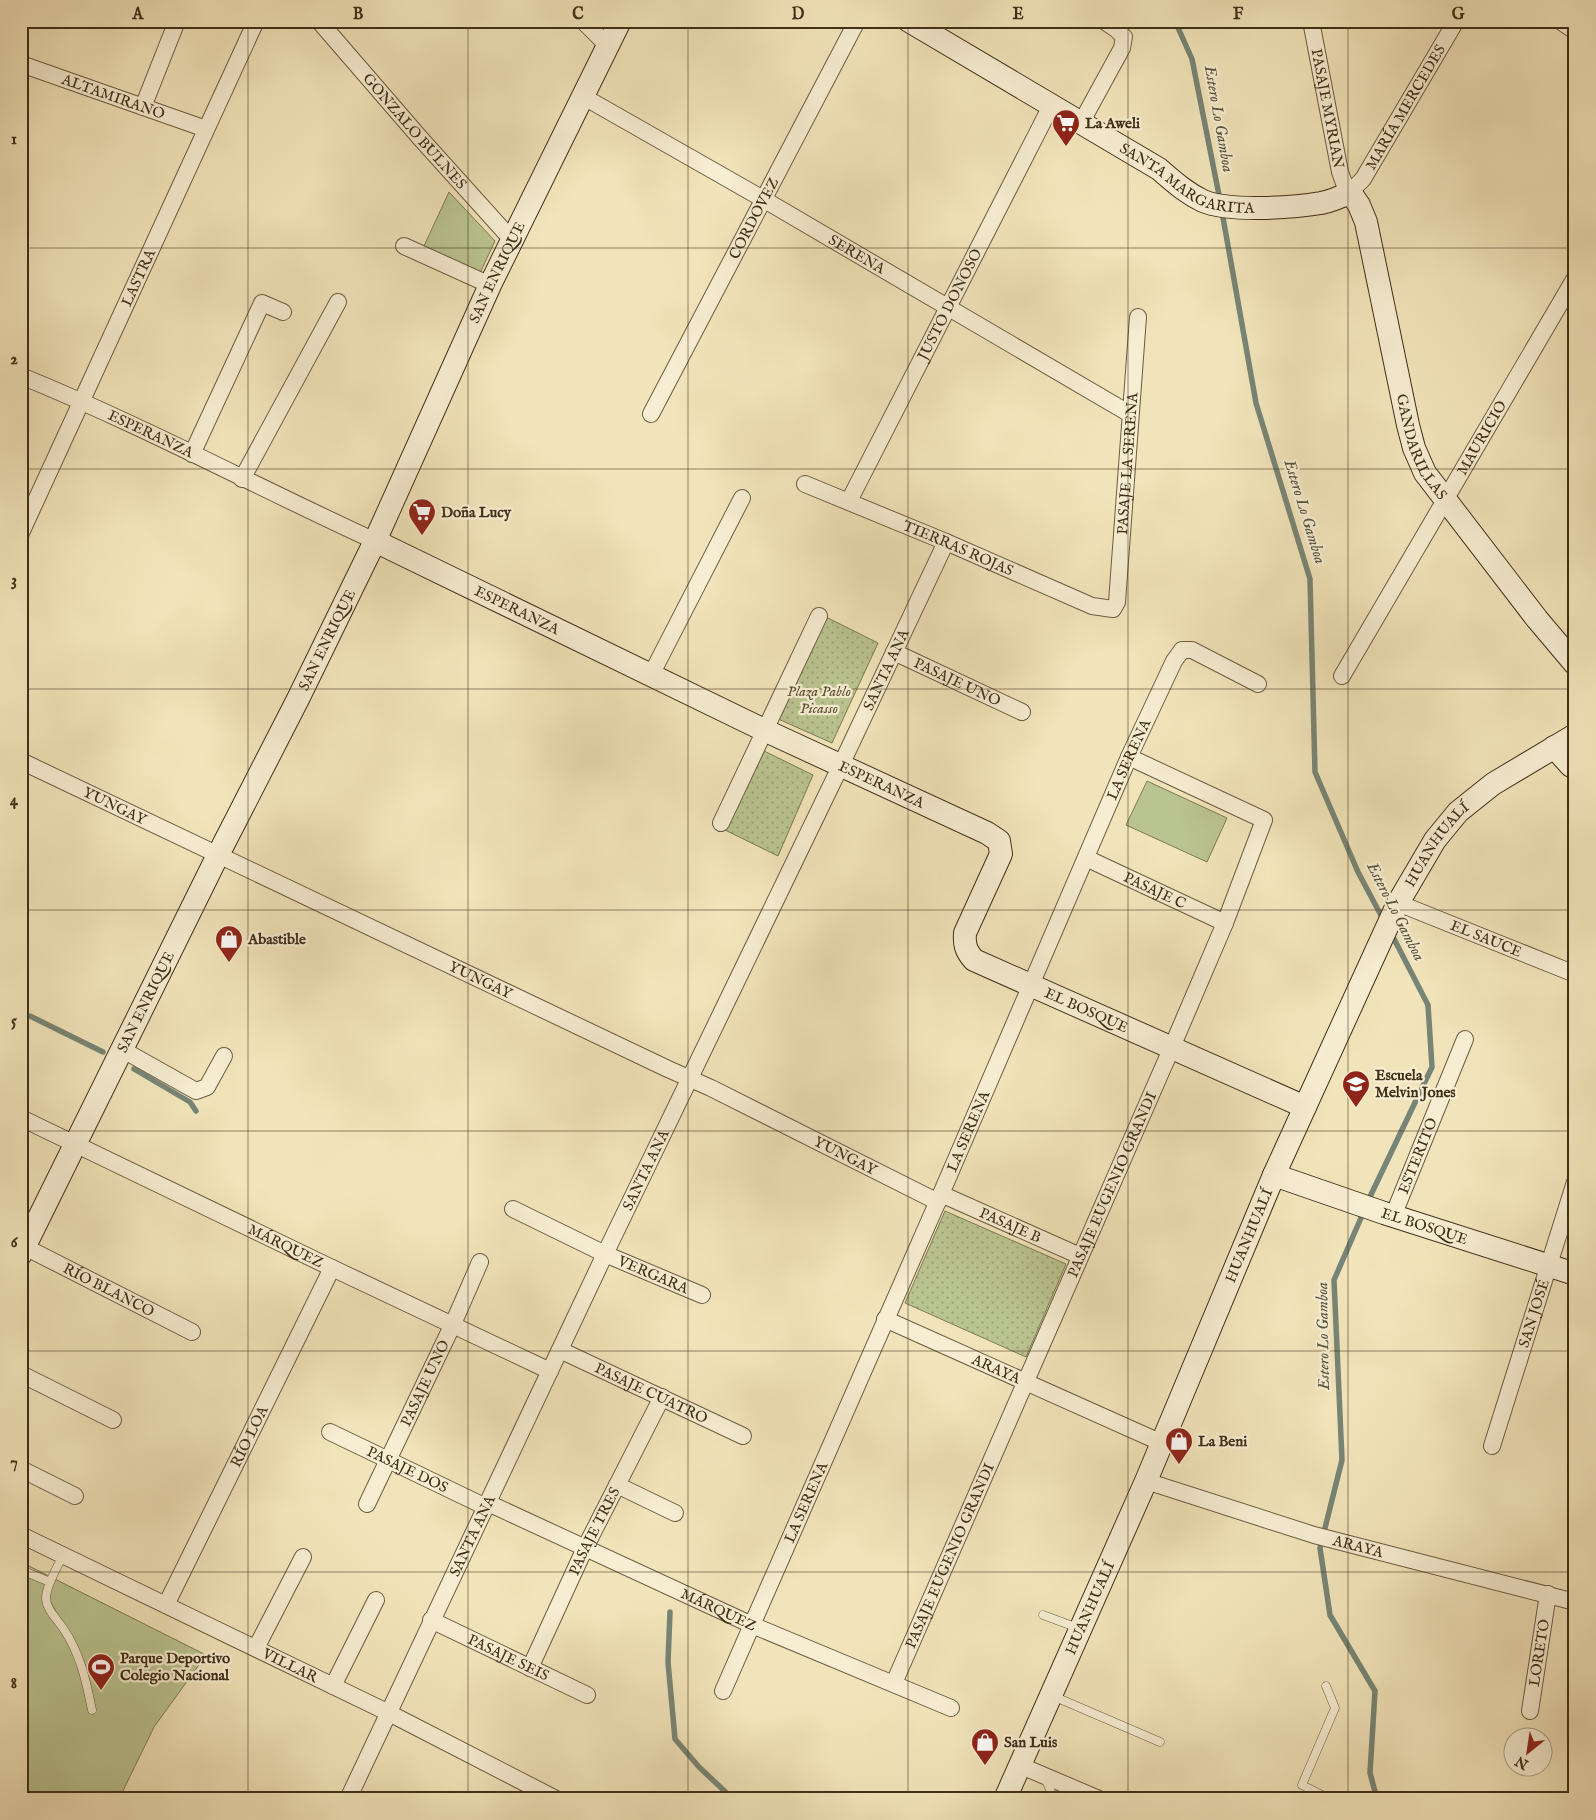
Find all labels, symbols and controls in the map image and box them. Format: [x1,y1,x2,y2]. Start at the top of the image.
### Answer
text: A [132,5,145,25]
text: B [353,5,364,25]
text: C [572,5,584,25]
text: D [792,5,805,25]
text: E [1012,5,1024,25]
text: F [1233,5,1244,25]
text: G [1452,5,1465,25]
street label: MARÍA MERCEDES [1361,41,1450,173]
street label: PASAJE MYRIAN [1307,47,1349,170]
water label: Estero Lo Gamboa [1199,63,1237,174]
street label: ALTAMIRANO [58,69,168,123]
street label: GONZALO BULNES [359,69,471,193]
supermarket icon: La Aweli [1051,108,1081,147]
place label: La Aweli [1085,114,1140,133]
text: 1 [11,130,17,150]
street label: SANTA MARGARITA [1116,139,1255,218]
street label: CORDOVEZ [724,174,783,262]
street label: SAN ENRIQUE [465,218,529,326]
street label: SERENA [825,230,890,279]
street label: LASTRA [117,245,160,309]
street label: JUSTO DONOSO [912,245,986,365]
text: 2 [10,350,18,370]
street label: PASAJE LA SERENA [1112,391,1142,535]
street label: GANDARILLAS [1392,392,1451,503]
street label: MAURICIO [1452,397,1511,479]
street label: ESPERANZA [105,405,197,462]
water label: Estero Lo Gamboa [1278,456,1329,567]
supermarket icon: Doña Lucy [407,497,437,536]
place label: Doña Lucy [441,503,512,522]
street label: TIERRAS ROJAS [900,516,1016,580]
text: 3 [11,571,17,591]
street label: ESPERANZA [471,581,564,639]
street label: SAN ENRIQUE [294,586,359,694]
street label: SANTA ANA [859,625,914,713]
street label: PASAJE UNO [911,653,1004,710]
park label: Plaza Pablo Picasso [787,682,851,718]
street label: LA SERENA [1102,715,1155,803]
street label: ESPERANZA [836,756,928,813]
street label: YUNGAY [80,783,150,829]
text: 4 [10,791,19,811]
street label: HUANHUALÍ [1400,797,1473,890]
water label: Estero Lo Gamboa [1361,858,1428,965]
street label: PASAJE C [1121,867,1189,913]
street label: EL SAUCE [1448,916,1525,961]
shop icon: Abastible [214,924,244,963]
place label: Abastible [247,930,306,949]
street label: SAN ENRIQUE [112,948,178,1056]
street label: YUNGAY [446,957,516,1003]
street label: EL BOSQUE [1042,983,1131,1037]
text: 5 [11,1012,17,1032]
place label: Escuela Melvin Jones [1375,1066,1456,1102]
school or university icon: Escuela Melvin Jones [1341,1069,1371,1108]
street label: LA SERENA [942,1087,994,1175]
street label: PASAJE EUGENIO GRANDI [1063,1088,1161,1280]
street label: ESTERITO [1394,1115,1441,1197]
street label: SANTA ANA [618,1125,674,1213]
street label: YUNGAY [811,1132,881,1180]
street label: HUANHUALÍ [1221,1185,1277,1285]
street label: PASAJE B [977,1203,1044,1247]
street label: EL BOSQUE [1379,1203,1470,1249]
street label: MÁRQUEZ [245,1220,327,1272]
text: 6 [11,1233,19,1253]
street label: VERGARA [614,1251,692,1298]
street label: RÍO BLANCO [60,1258,158,1321]
street label: SAN JOSÉ [1514,1277,1553,1350]
water label: Estero Lo Gamboa [1313,1282,1335,1391]
street label: PASAJE UNO [396,1337,454,1429]
street label: ARAYA [968,1349,1024,1388]
street label: PASAJE CUATRO [592,1358,711,1428]
street label: RÍO LOA [226,1402,273,1470]
shop icon: La Beni [1164,1426,1194,1465]
place label: La Beni [1198,1432,1247,1451]
street label: PASAJE DOS [364,1442,451,1497]
text: 7 [10,1453,18,1473]
street label: LA SERENA [780,1458,832,1546]
street label: PASAJE EUGENIO GRANDI [901,1459,999,1651]
street label: PASAJE TRES [564,1484,624,1578]
street label: SANTA ANA [445,1491,500,1580]
street label: ARAYA [1330,1530,1386,1562]
street label: HUANHUALÍ [1061,1558,1119,1658]
street label: MÁRQUEZ [678,1584,760,1635]
street label: LORETO [1524,1618,1554,1688]
street label: PASAJE SEIS [465,1630,552,1685]
street label: VILLAR [259,1643,321,1687]
place label: Parque Deportivo Colegio Nacional [120,1649,230,1685]
sports icon: Parque Deportivo Colegio Nacional [86,1652,116,1691]
text: 8 [11,1674,17,1694]
shop icon: San Luis [970,1727,1000,1766]
north arrow [1504,1728,1554,1778]
place label: San Luis [1004,1733,1058,1752]
text: N [1512,1752,1533,1774]

